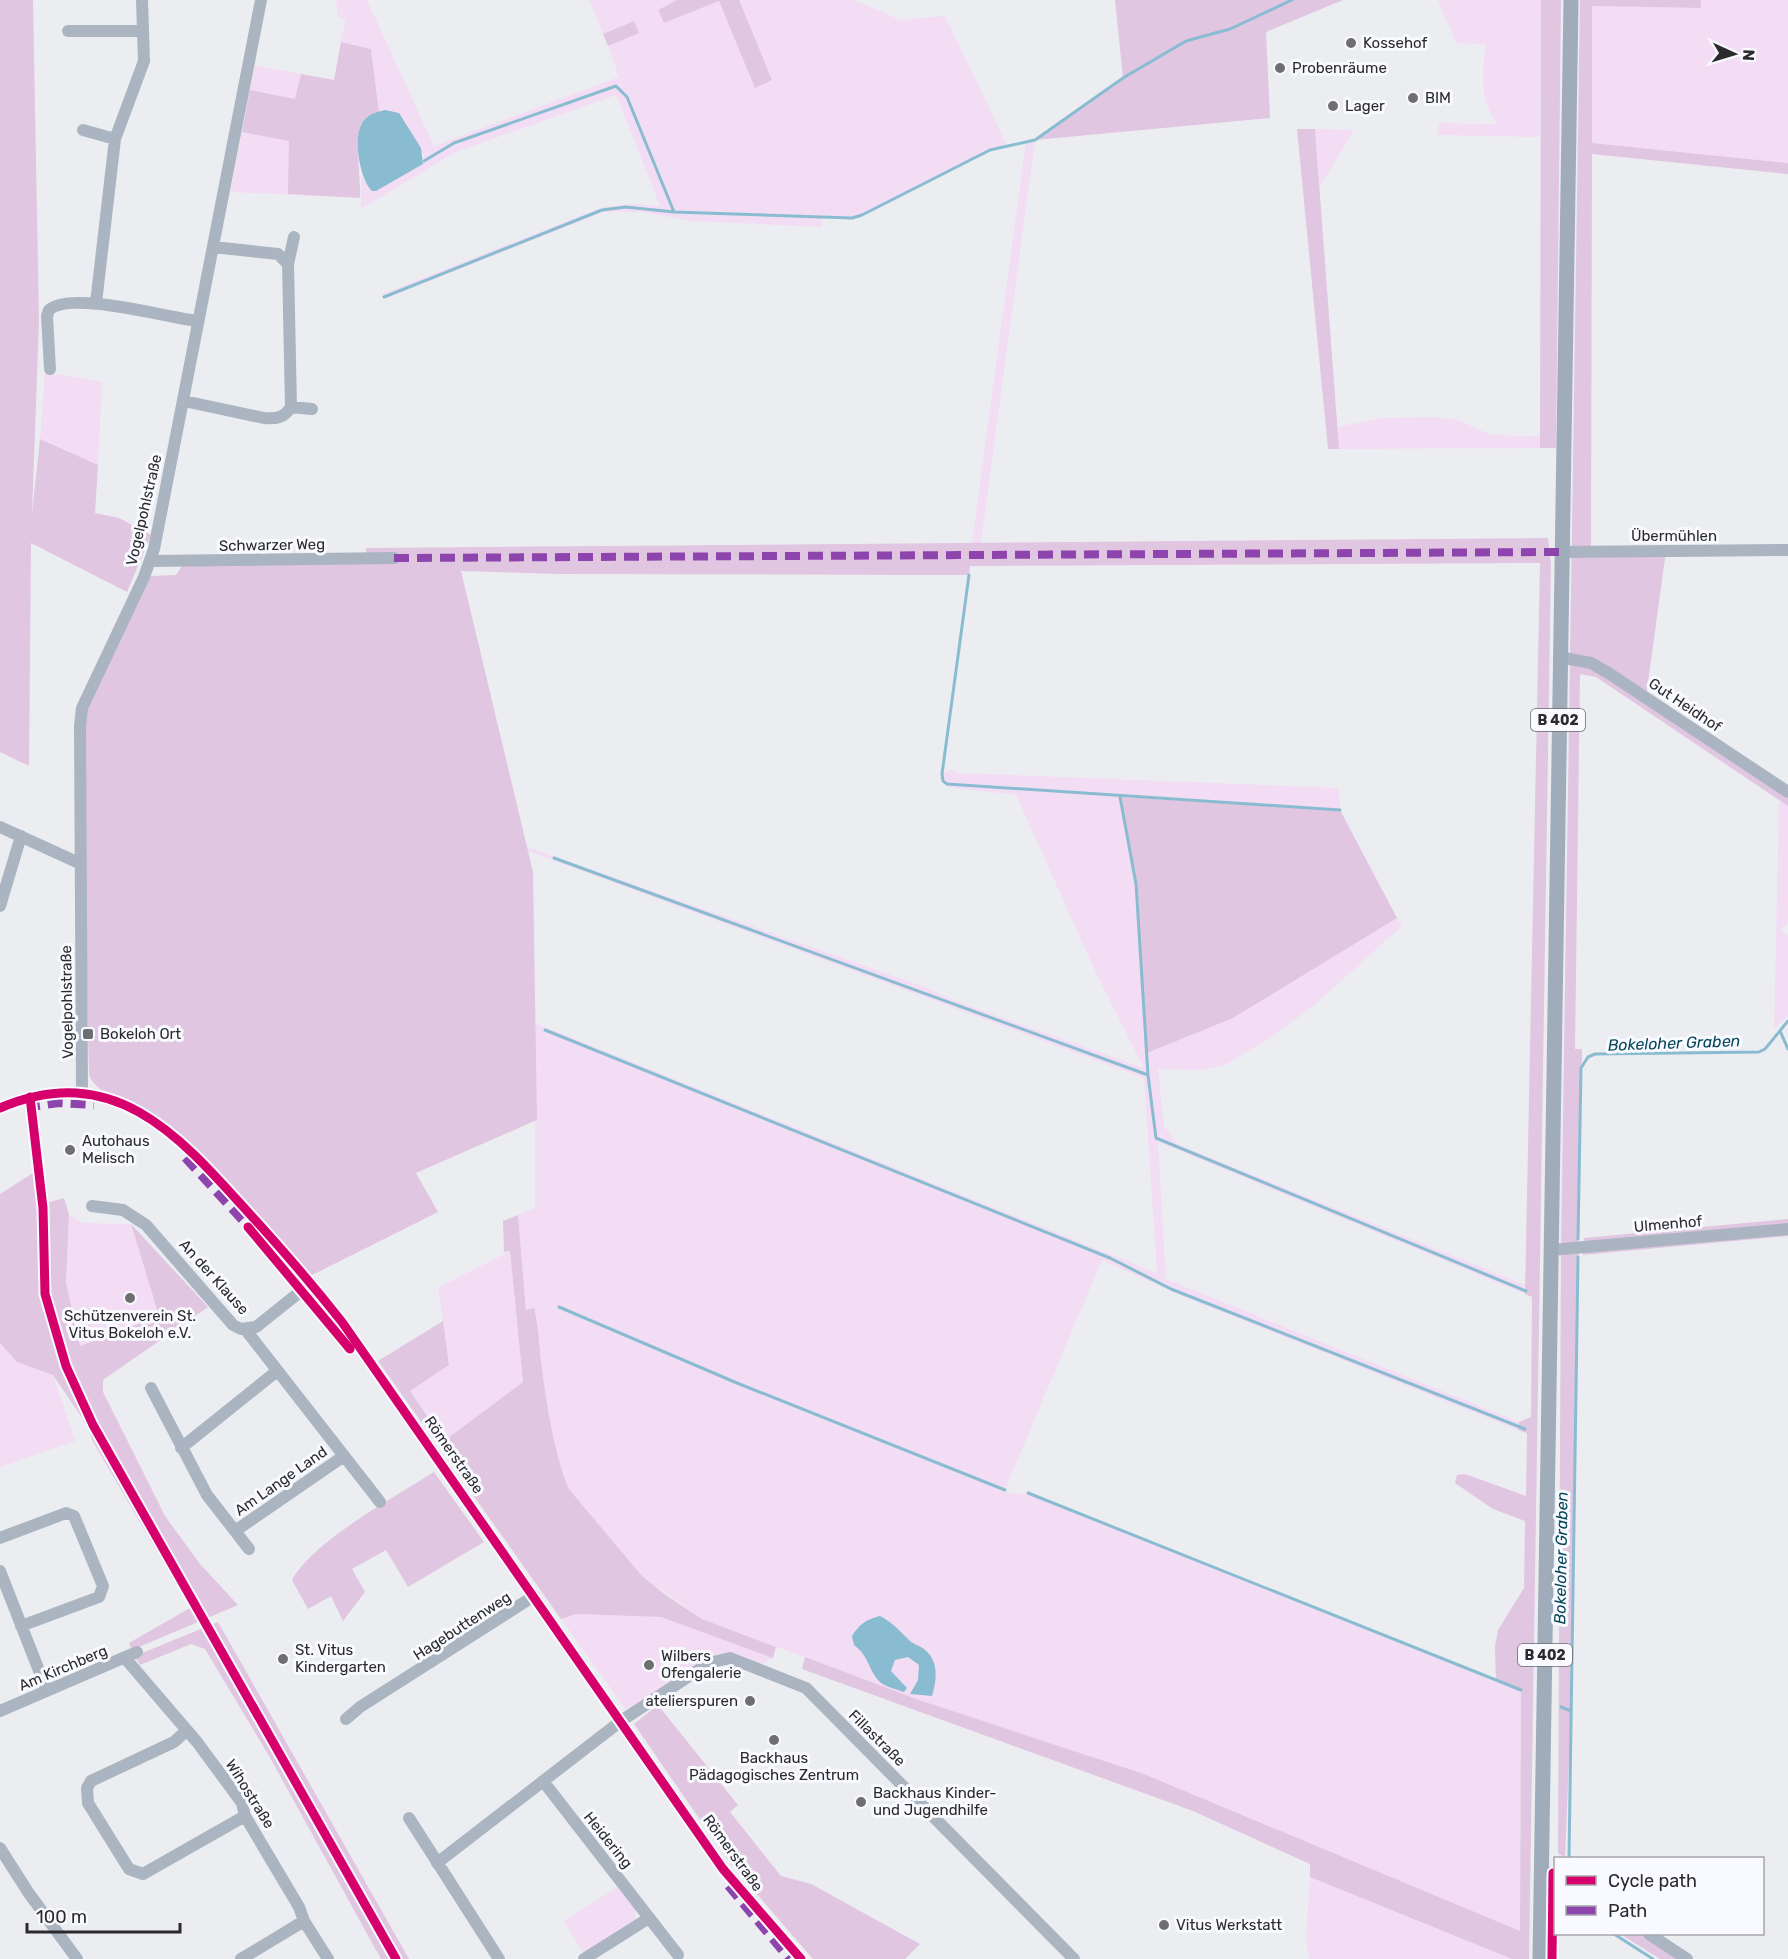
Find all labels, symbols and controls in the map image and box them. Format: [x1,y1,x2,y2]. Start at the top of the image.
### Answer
north arrow [1704,24,1764,84]
place label: Kossehof [1363,34,1428,52]
marker: Kossehof [1344,36,1358,50]
text: N [1739,49,1758,61]
place label: Probenräume [1292,59,1387,77]
marker: Probenräume [1273,61,1287,75]
place label: BIM [1425,89,1451,107]
marker: BIM [1406,91,1420,105]
place label: Lager [1345,97,1385,115]
marker: Lager [1326,99,1340,113]
street label: Vogelpohlstraße [122,453,166,567]
street label: Übermühlen [1631,527,1717,545]
street label: Schwarzer Weg [219,535,325,555]
street label: Gut Heidhof [1645,674,1725,736]
road number: B 402 [1531,709,1585,731]
street label: Vogelpohlstraße [57,945,77,1059]
place label: Bokeloh Ort [100,1025,181,1043]
marker: Bokeloh Ort [81,1027,95,1041]
water label: Bokeloher Graben [1607,1031,1741,1055]
place label: Autohaus Melisch [82,1132,150,1167]
marker: Autohaus Melisch [63,1143,77,1157]
street label: Ulmenhof [1633,1212,1703,1236]
street label: An der Klause [175,1236,253,1318]
marker: Schützenverein St. Vitus Bokeloh e.V. [123,1291,137,1305]
place label: Schützenverein St. Vitus Bokeloh e.V. [64,1307,196,1342]
street label: Römerstraße [421,1413,487,1497]
street label: Am Lange Land [231,1442,331,1520]
water label: Bokeloher Graben [1550,1491,1572,1625]
street label: Hagebuttenweg [410,1588,514,1664]
street label: Am Kirchberg [16,1641,110,1695]
place label: St. Vitus Kindergarten [295,1641,386,1676]
road number: B 402 [1518,1644,1572,1666]
place label: Wilbers Ofengalerie [661,1647,741,1682]
marker: St. Vitus Kindergarten [276,1652,290,1666]
marker: Wilbers Ofengalerie [642,1658,656,1672]
place label: atelierspuren [645,1692,738,1710]
marker: atelierspuren [743,1694,757,1708]
street label: Fillastraße [845,1706,909,1770]
marker: Backhaus Pädagogisches Zentrum [767,1733,781,1747]
place label: Backhaus Pädagogisches Zentrum [689,1749,859,1784]
street label: Wihostraße [222,1756,278,1832]
place label: Backhaus Kinder- und Jugendhilfe [873,1784,997,1819]
marker: Backhaus Kinder- und Jugendhilfe [854,1795,868,1809]
street label: Heidering [580,1808,636,1872]
street label: Römerstraße [699,1811,767,1895]
legend [1554,1857,1764,1935]
text: Cycle path [1608,1870,1697,1892]
scale bar [27,1896,180,1934]
text: Path [1608,1900,1647,1922]
text: 100 m [36,1906,87,1928]
place label: Vitus Werkstatt [1176,1916,1282,1934]
marker: Vitus Werkstatt [1157,1918,1171,1932]

